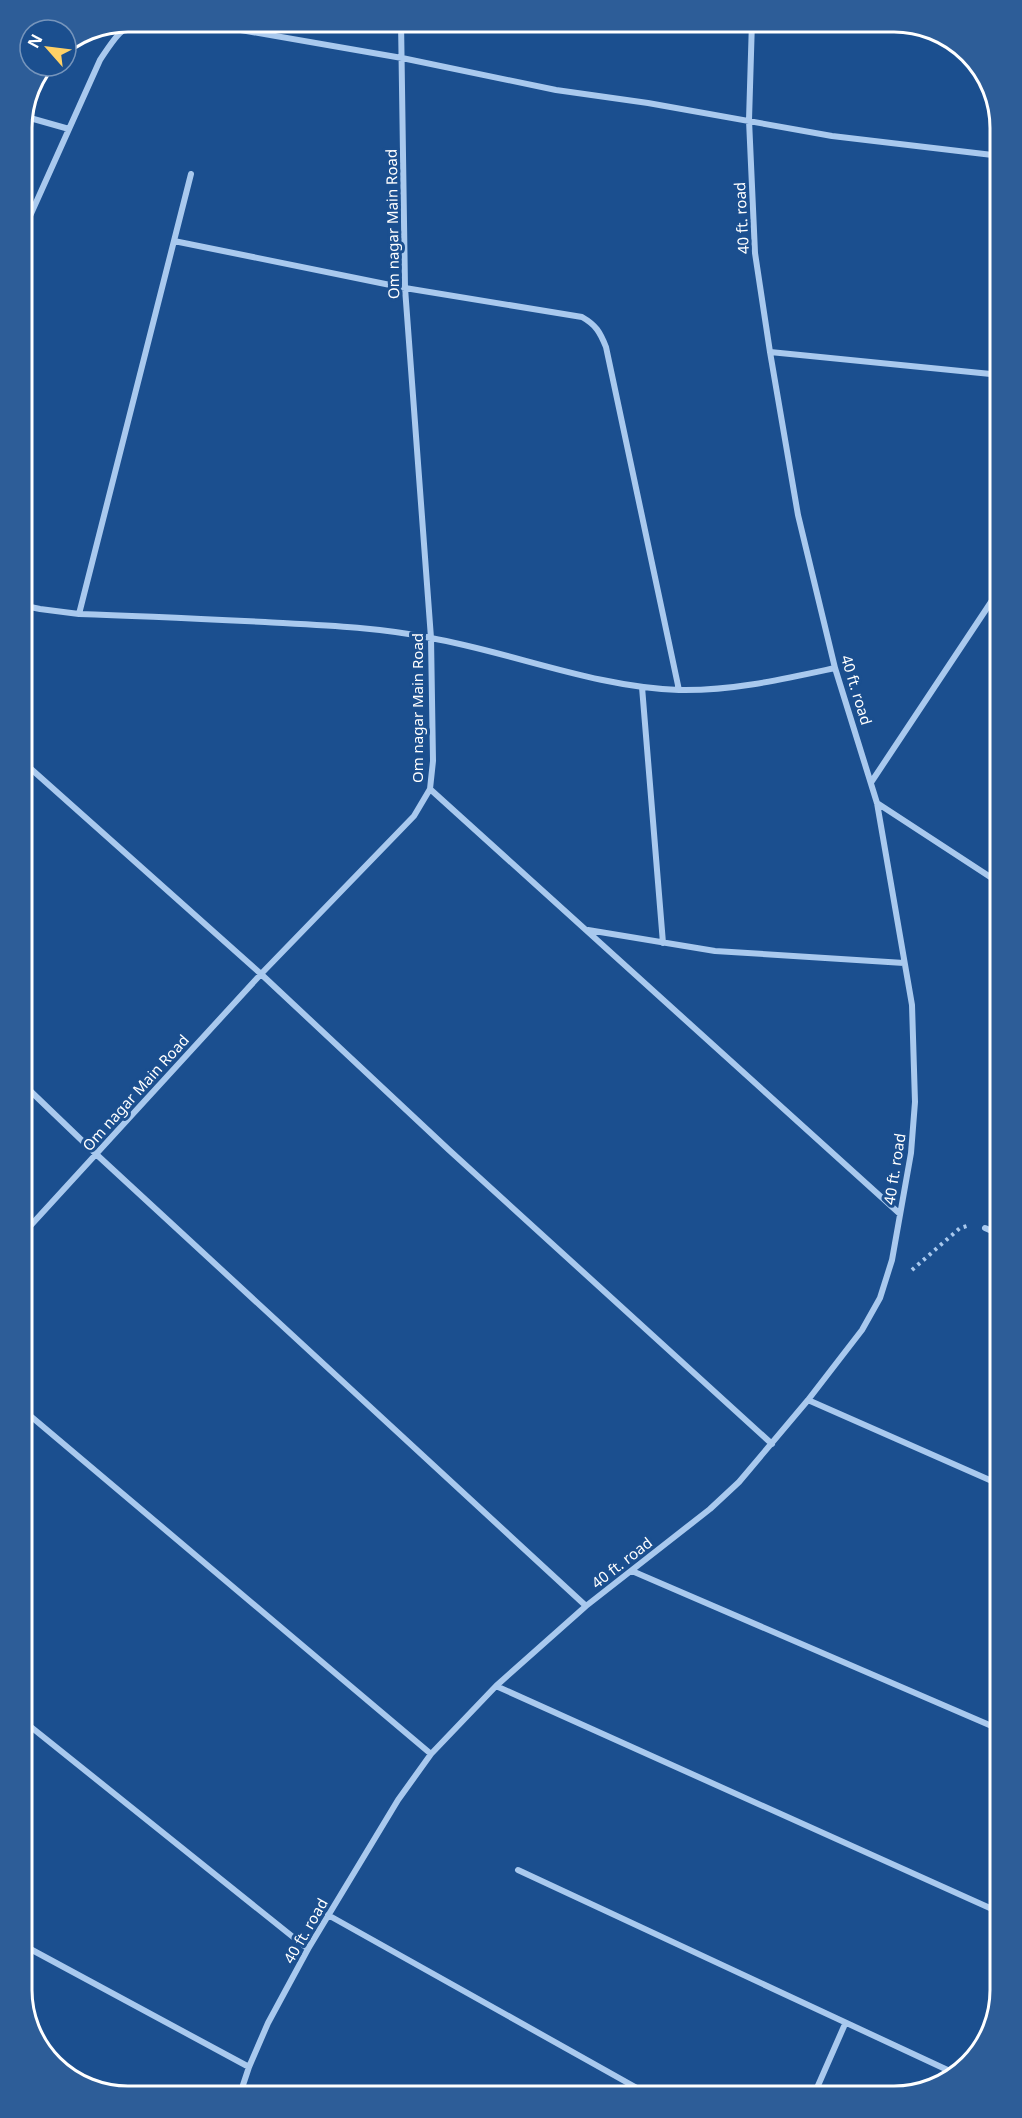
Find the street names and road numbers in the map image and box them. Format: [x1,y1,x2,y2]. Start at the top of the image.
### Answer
street label: Om nagar Main Road [381,149,403,299]
street label: 40 ft. road [729,181,753,255]
street label: Om nagar Main Road [407,633,427,783]
street label: 40 ft. road [837,652,877,727]
street label: Om nagar Main Road [78,1030,193,1155]
street label: 40 ft. road [878,1132,910,1206]
street label: 40 ft. road [587,1532,656,1592]
street label: 40 ft. road [278,1894,332,1967]

